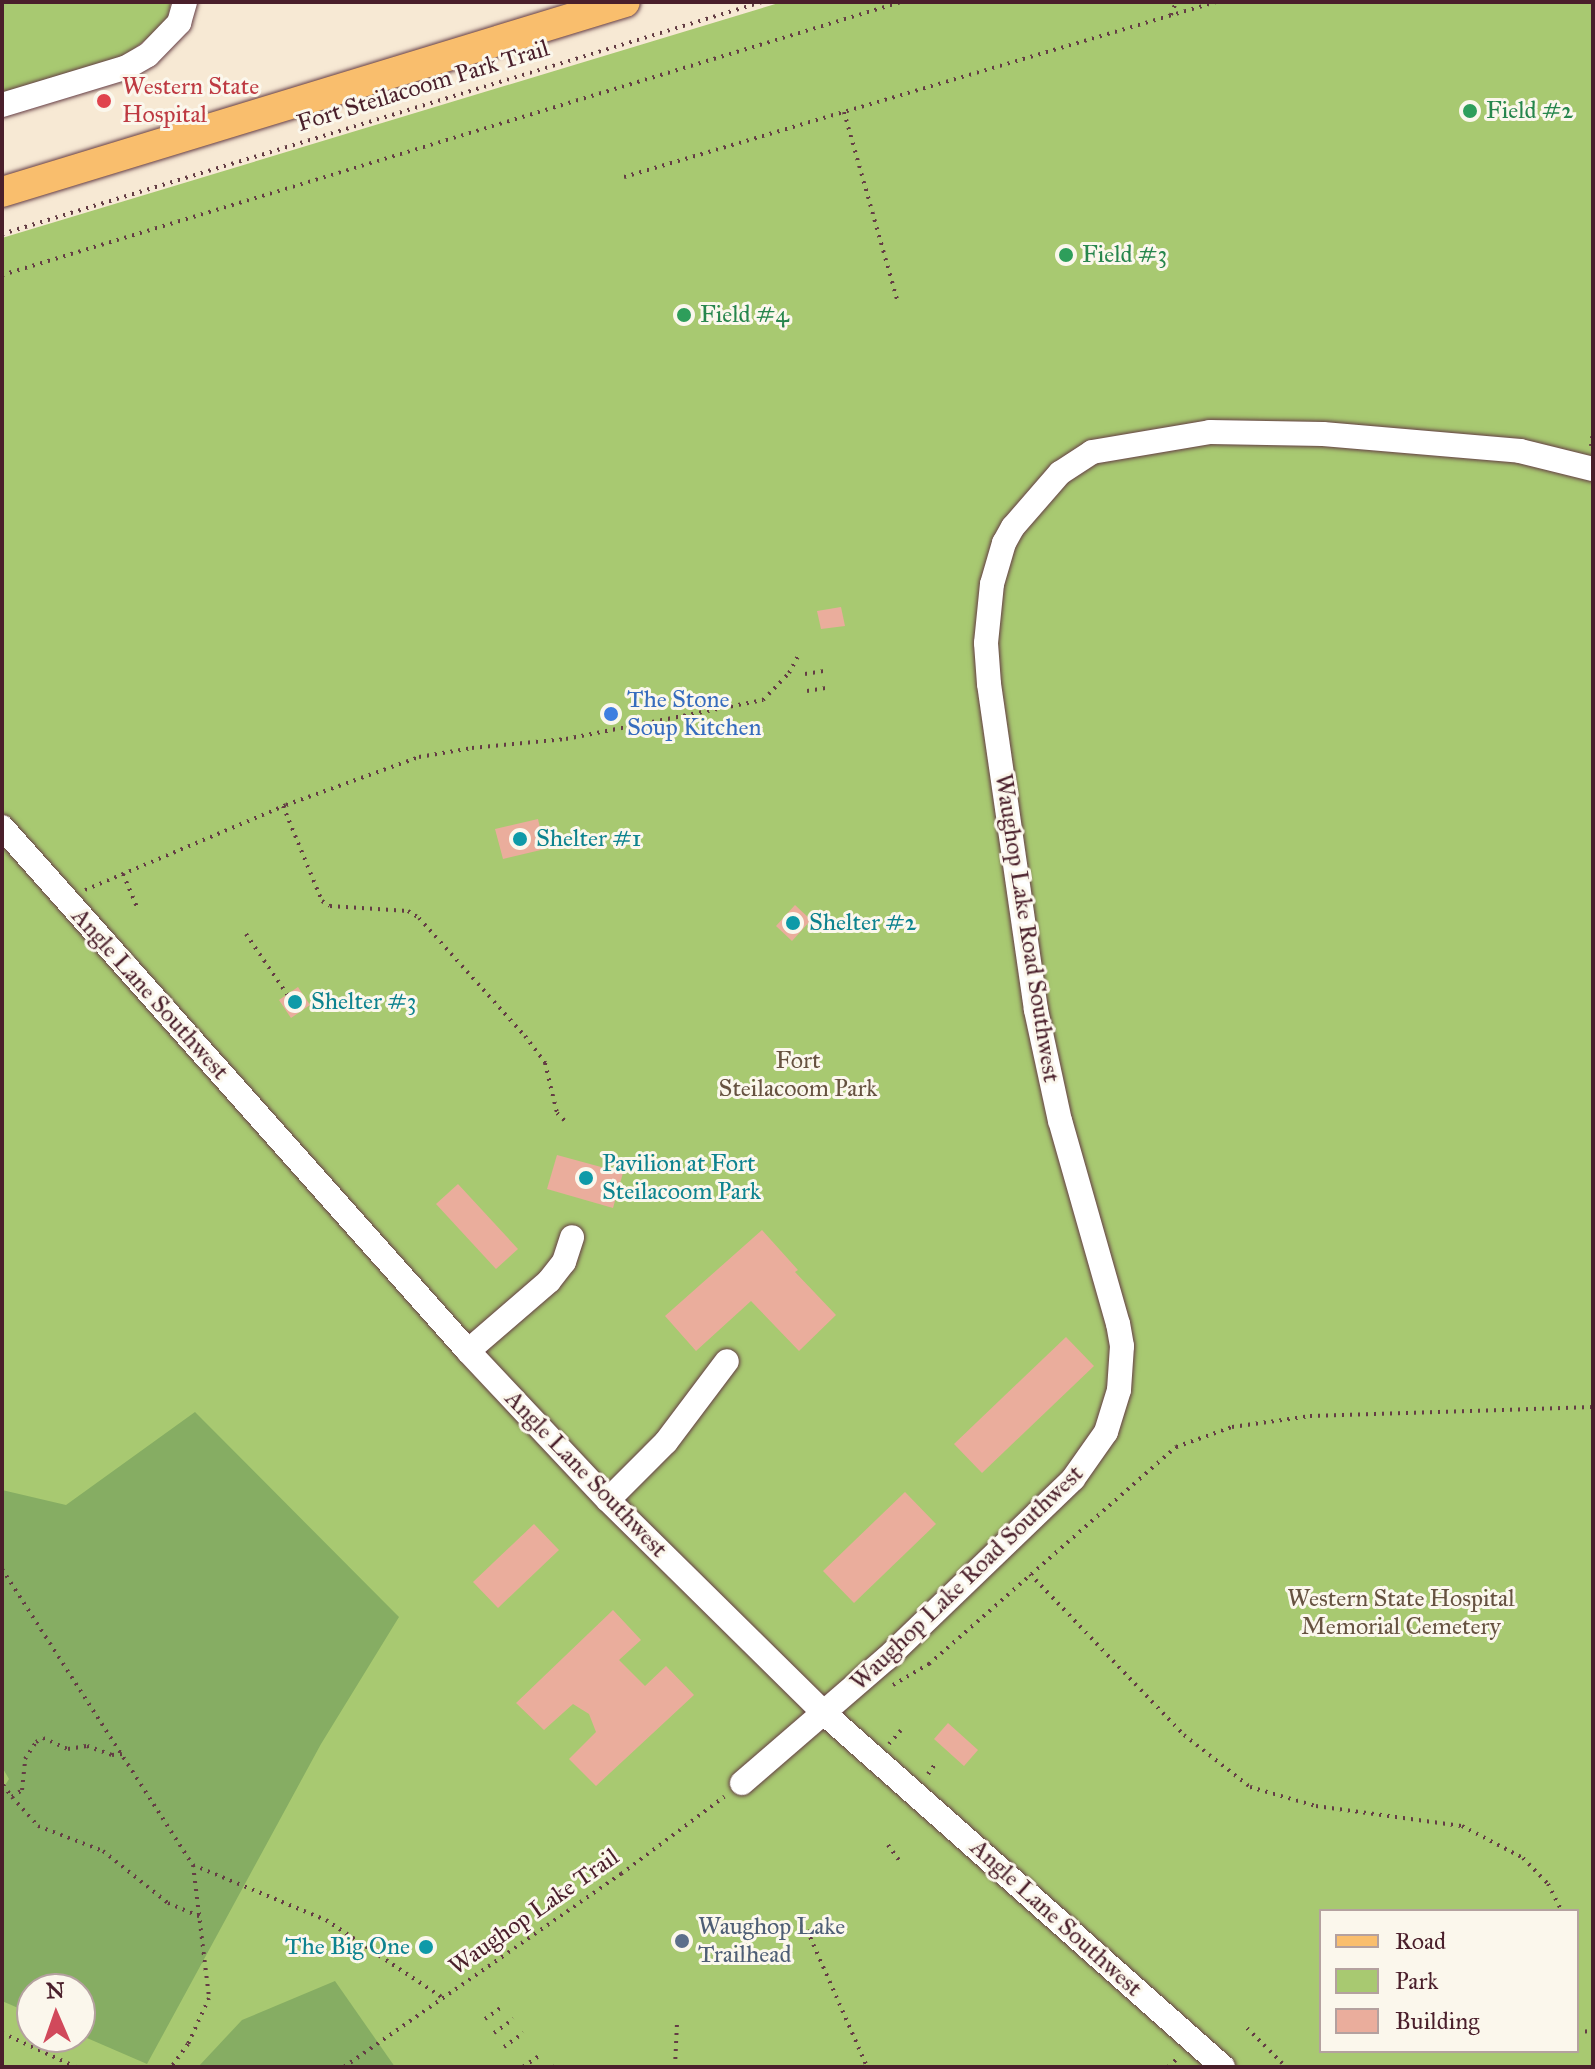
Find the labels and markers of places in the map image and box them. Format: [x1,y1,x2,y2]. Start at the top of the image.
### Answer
place label: Western State Hospital [122,73,259,129]
marker: Western State Hospital [93,90,115,112]
place label: Field #2 [1486,97,1573,125]
marker: Field #2 [1461,102,1479,120]
place label: Field #3 [1082,241,1167,269]
marker: Field #3 [1057,246,1075,264]
place label: Field #4 [700,301,789,329]
marker: Field #4 [675,306,693,324]
place label: The Stone Soup Kitchen [627,686,761,742]
marker: The Stone Soup Kitchen [602,705,620,723]
place label: Shelter #1 [536,825,641,853]
marker: Shelter #1 [511,830,529,848]
place label: Shelter #2 [809,909,917,937]
marker: Shelter #2 [784,914,802,932]
place label: Shelter #3 [311,988,416,1016]
marker: Shelter #3 [286,993,304,1011]
place label: Pavilion at Fort Steilacoom Park [602,1150,761,1206]
marker: Pavilion at Fort Steilacoom Park [577,1169,595,1187]
place label: Waughop Lake Trailhead [698,1913,845,1969]
marker: Waughop Lake Trailhead [673,1932,691,1950]
place label: The Big One [285,1933,410,1961]
marker: The Big One [417,1938,435,1956]

